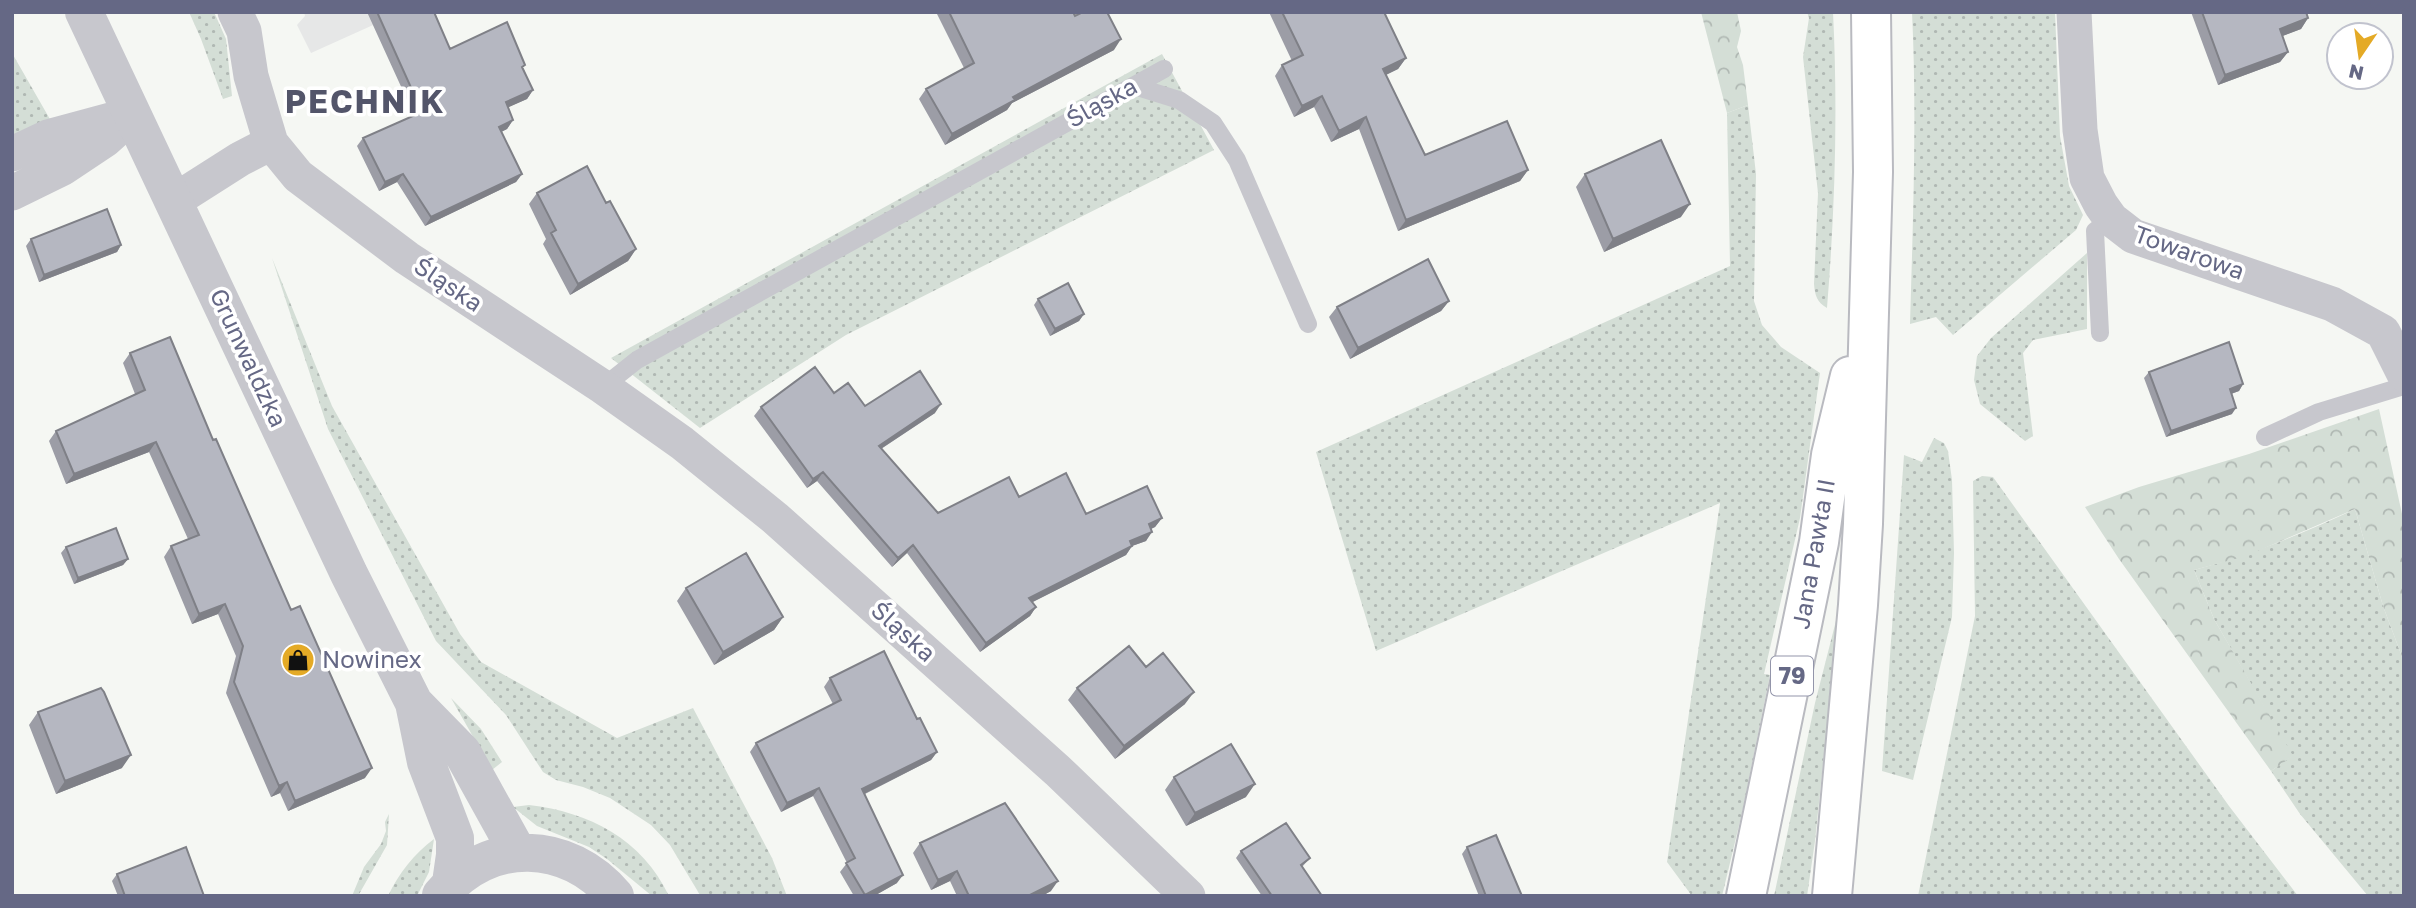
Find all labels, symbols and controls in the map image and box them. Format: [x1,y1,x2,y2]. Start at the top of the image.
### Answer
north arrow [2325,21,2395,91]
text: N [2346,60,2366,86]
street label: Śląska [1061,71,1142,133]
district label: PECHNIK [285,82,445,120]
street label: Towarowa [2130,218,2249,285]
street label: Śląska [409,250,489,317]
street label: Grunwaldzka [205,284,294,431]
street label: Jana Pawła II [1785,476,1840,631]
street label: Śląska [866,595,942,667]
shop icon: Nowinex [279,641,317,679]
place label: Nowinex [322,644,422,673]
road number: 79 [1771,656,1813,696]

